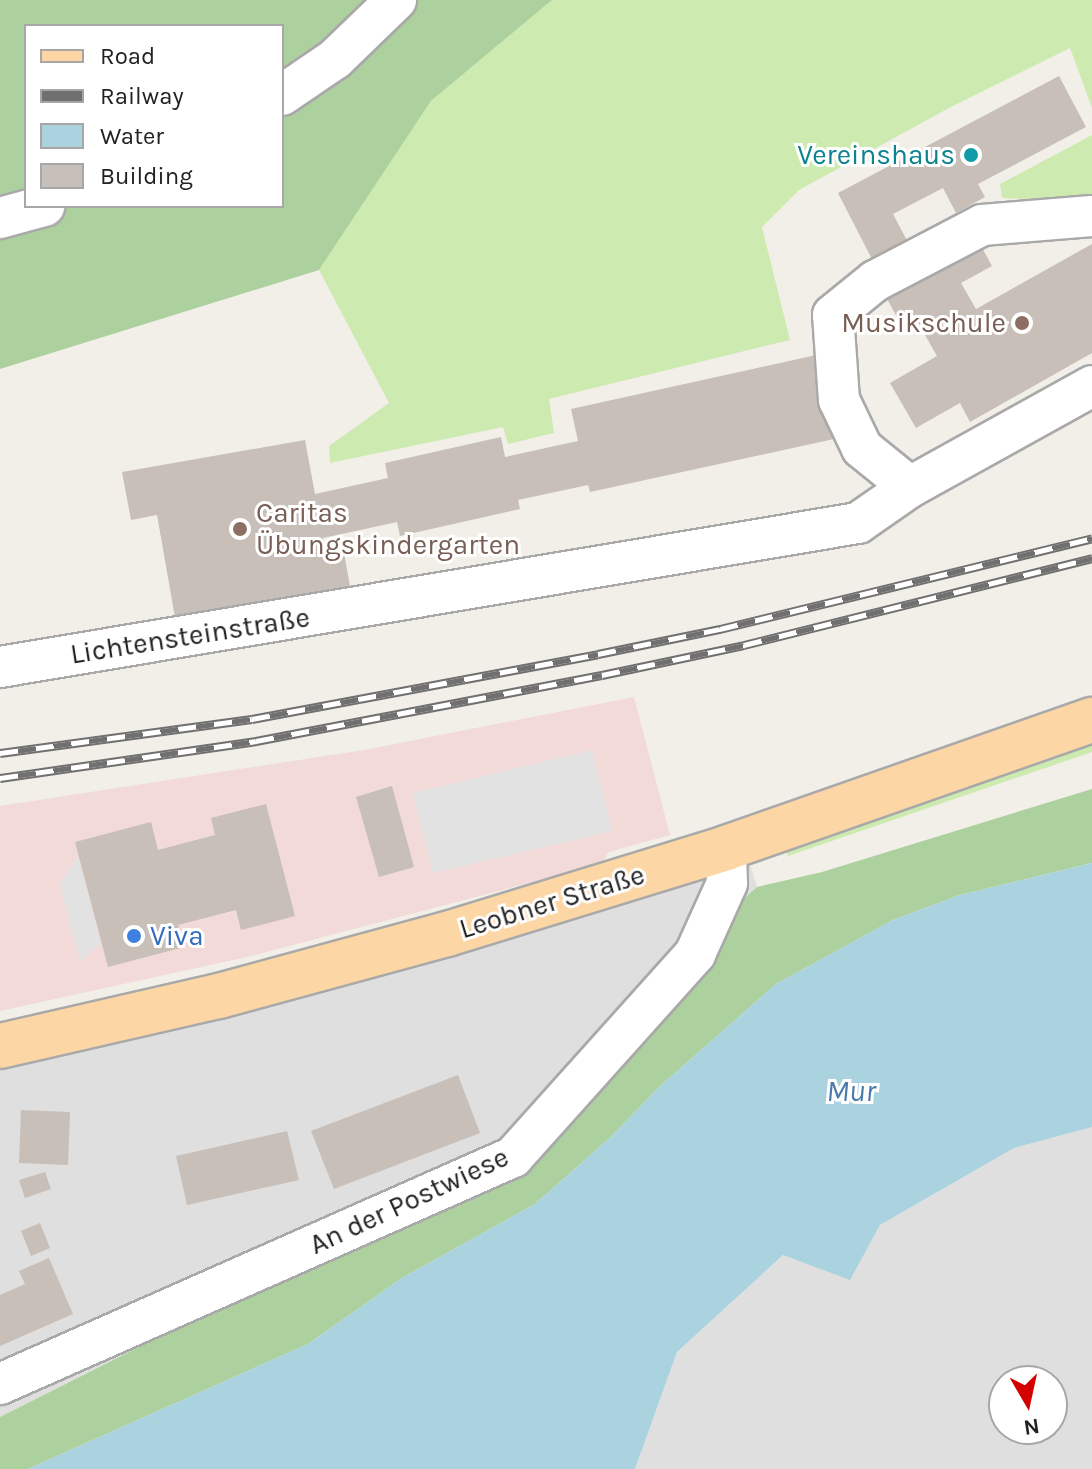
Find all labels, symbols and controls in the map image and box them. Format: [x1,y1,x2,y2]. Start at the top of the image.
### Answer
legend [24,24,284,208]
text: Road [100,42,155,70]
text: Railway [100,82,184,110]
text: Water [100,122,164,150]
place label: Vereinshaus [797,138,955,172]
marker: Vereinshaus [962,146,980,164]
text: Building [100,162,193,190]
place label: Musikschule [841,306,1006,340]
marker: Musikschule [1013,314,1031,332]
place label: Caritas Übungskindergarten [256,496,520,562]
marker: Caritas Übungskindergarten [231,520,249,538]
street label: Lichtensteinstraße [68,600,312,672]
street label: Leobner Straße [455,858,649,946]
place label: Viva [150,919,204,953]
marker: Viva [125,927,143,945]
water label: Mur [826,1073,876,1109]
street label: An der Postwiese [304,1140,514,1262]
north arrow [988,1365,1068,1445]
text: N [1022,1413,1041,1441]

